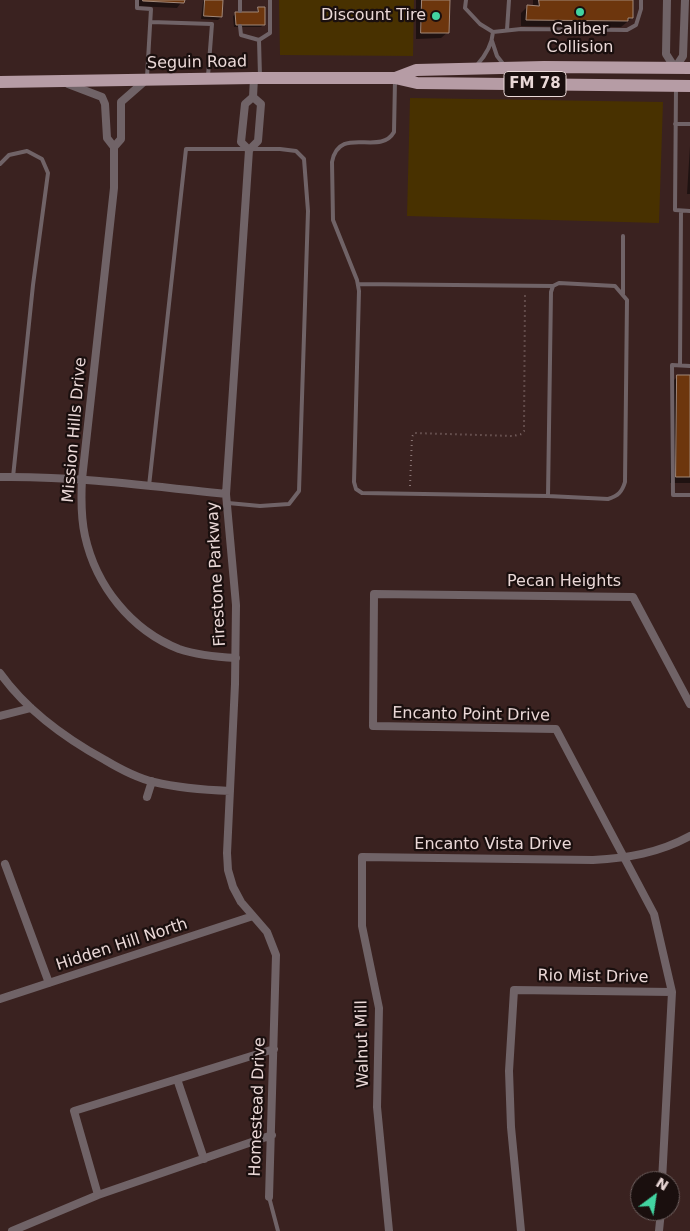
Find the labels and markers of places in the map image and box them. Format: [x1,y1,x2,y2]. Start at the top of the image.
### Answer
place label: Discount Tire [321,6,426,26]
marker: Caliber Collision [574,6,586,18]
marker: Discount Tire [430,10,442,22]
place label: Caliber Collision [546,20,614,58]

